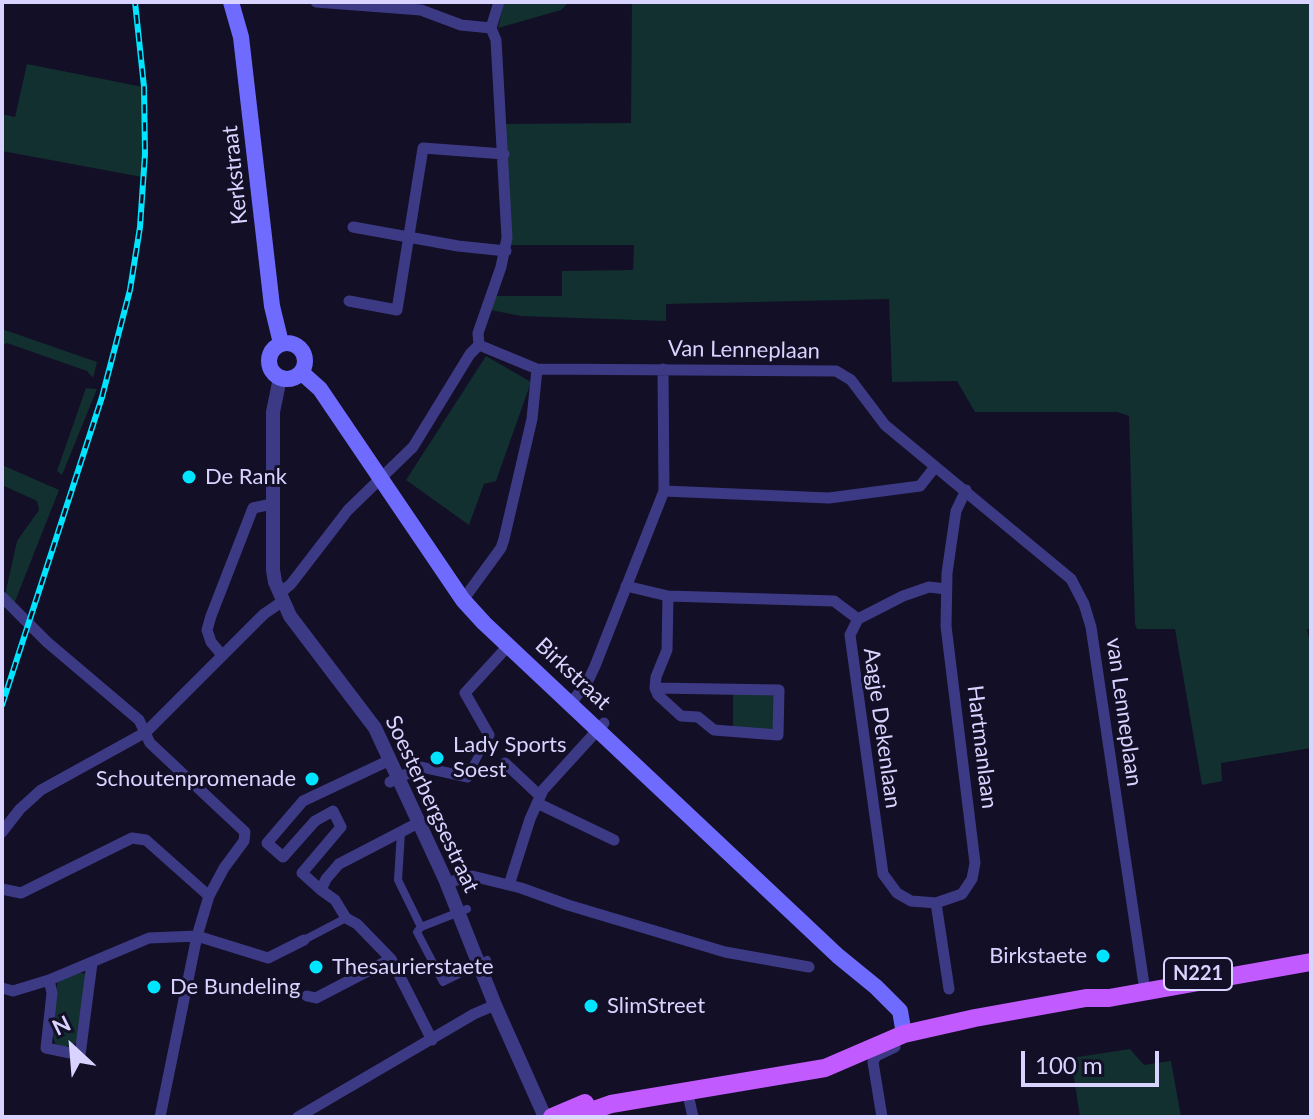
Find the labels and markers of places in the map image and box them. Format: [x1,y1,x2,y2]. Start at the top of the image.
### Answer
place label: De Rank [205,464,287,490]
marker: De Rank [180,468,198,486]
place label: Lady Sports Soest [453,732,566,784]
marker: Lady Sports Soest [428,749,446,767]
place label: Schoutenpromenade [96,766,296,792]
marker: Schoutenpromenade [303,770,321,788]
place label: Birkstaete [989,943,1087,969]
marker: Birkstaete [1094,947,1112,965]
place label: Thesaurierstaete [332,954,494,980]
marker: Thesaurierstaete [307,958,325,976]
place label: De Bundeling [170,974,300,1000]
marker: De Bundeling [145,978,163,996]
place label: SlimStreet [607,993,705,1019]
marker: SlimStreet [582,997,600,1015]

